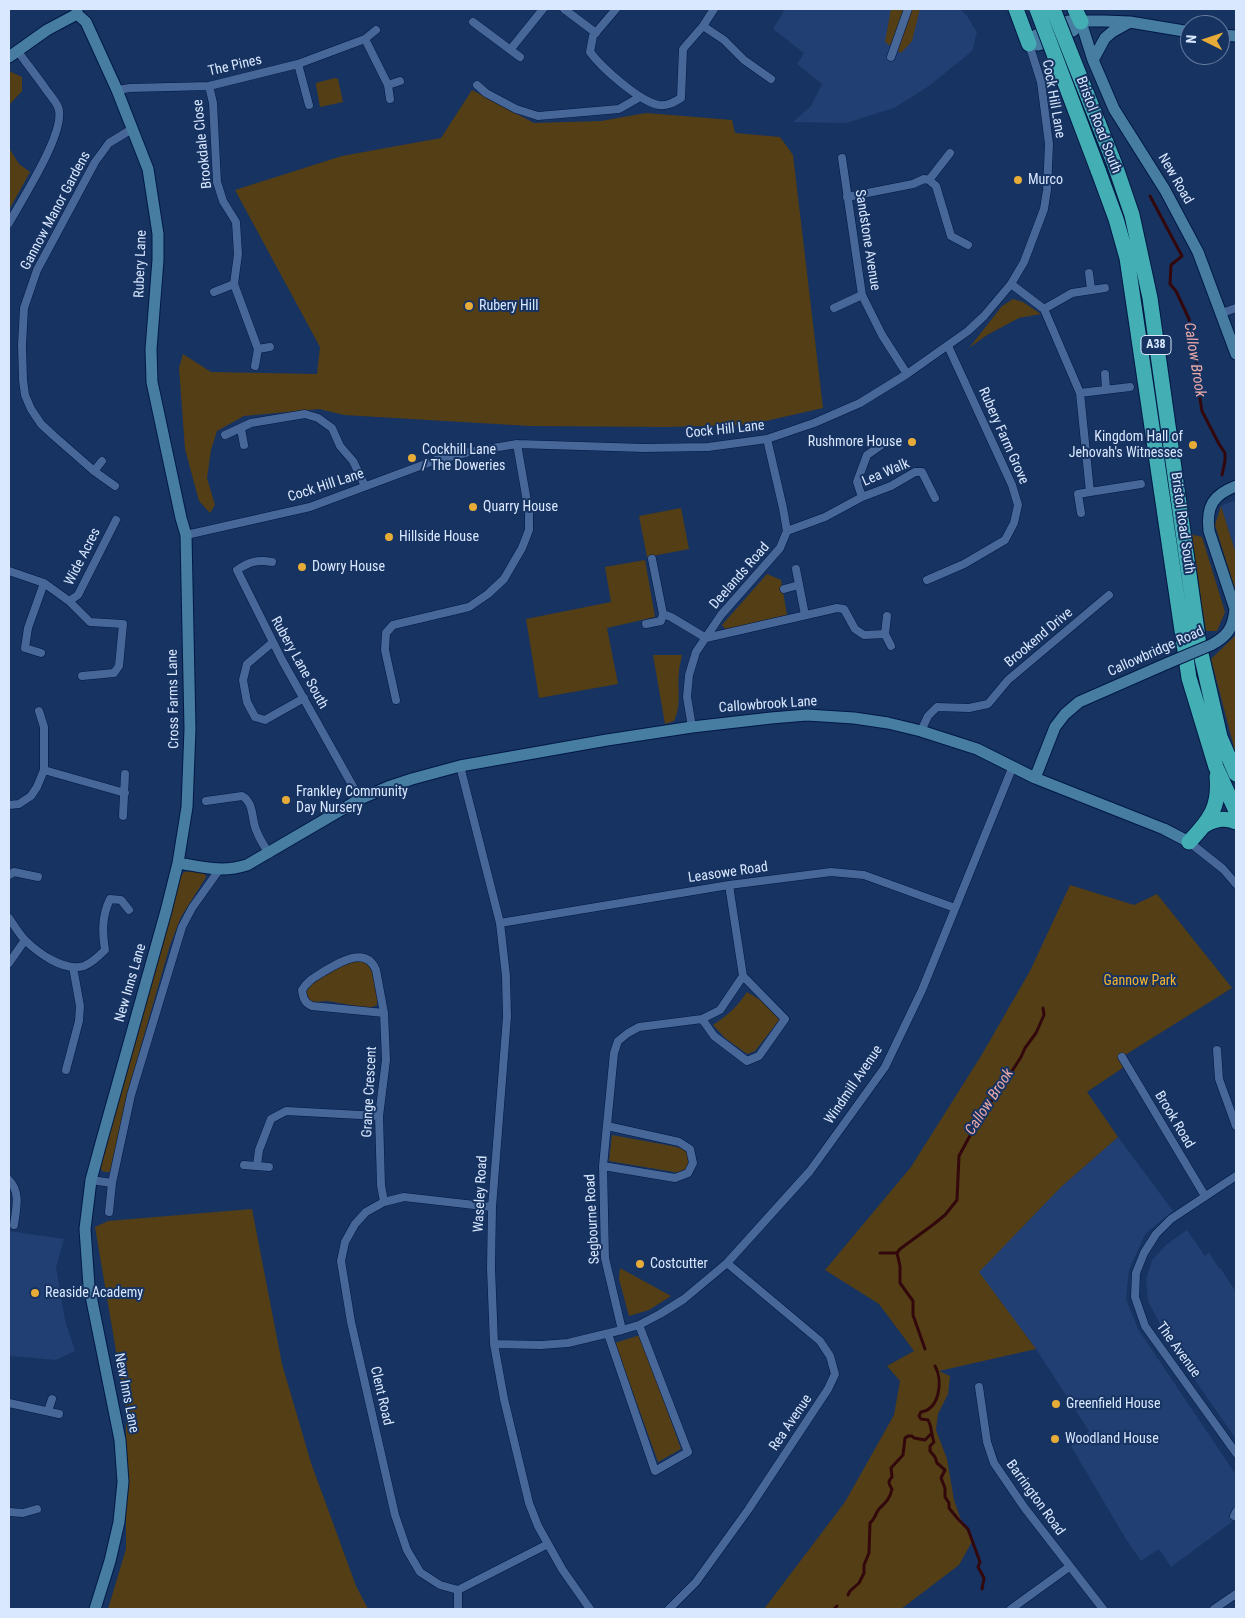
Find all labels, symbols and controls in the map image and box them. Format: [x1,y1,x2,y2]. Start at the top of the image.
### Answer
north arrow [1180,15,1230,65]
text: N [1183,34,1199,44]
street label: The Pines [207,52,263,80]
street label: Cock Hill Lane [1038,59,1068,139]
street label: Bristol Road South [1072,74,1124,176]
street label: Brookdale Close [190,98,216,190]
street label: Gannow Manor Gardens [18,149,94,273]
street label: New Road [1154,151,1196,207]
place label: Murco [1028,172,1063,188]
marker: Murco [1012,174,1024,186]
street label: Sandstone Avenue [851,188,883,292]
street label: Rubery Lane [131,230,151,298]
place label: Rubery Hill [479,298,538,314]
marker: Rubery Hill [463,300,475,312]
water label: Callow Brook [1179,321,1209,399]
road number: A38 [1141,336,1171,354]
street label: Rubery Farm Grove [974,385,1032,487]
street label: Cock Hill Lane [685,418,765,442]
place label: Kingdom Hall of Jehovah's Witnesses [1069,429,1183,462]
place label: Rushmore House [808,434,902,450]
marker: Rushmore House [906,436,918,448]
marker: Kingdom Hall of Jehovah's Witnesses [1187,439,1199,451]
place label: Cockhill Lane / The Doweries [422,442,505,474]
marker: Cockhill Lane / The Doweries [406,452,418,464]
street label: Lea Walk [860,456,912,490]
street label: Cock Hill Lane [286,466,366,506]
street label: Bristol Road South [1167,471,1197,575]
place label: Quarry House [483,499,558,515]
marker: Quarry House [467,501,479,513]
street label: Wide Acres [61,525,105,589]
place label: Hillside House [399,529,479,545]
marker: Hillside House [383,531,395,543]
street label: Deelands Road [707,539,773,613]
place label: Dowry House [312,559,385,575]
marker: Dowry House [296,561,308,573]
street label: Brookend Drive [1002,605,1076,671]
street label: Rubery Lane South [267,614,331,712]
street label: Callowbridge Road [1105,623,1207,681]
street label: Cross Farms Lane [165,649,183,749]
street label: Callowbrook Lane [718,693,818,717]
place label: Frankley Community Day Nursery [296,784,408,816]
marker: Frankley Community Day Nursery [280,794,292,806]
street label: Leasowe Road [687,859,769,887]
street label: New Inns Lane [112,942,150,1024]
park label: Gannow Park [1104,973,1176,989]
street label: Windmill Avenue [822,1042,886,1128]
street label: Grange Crescent [359,1046,381,1138]
water label: Callow Brook [962,1065,1018,1139]
street label: Brook Road [1150,1088,1198,1152]
street label: Waseley Road [471,1155,491,1233]
street label: Segbourne Road [582,1173,604,1265]
place label: Costcutter [650,1256,708,1272]
marker: Costcutter [634,1258,646,1270]
place label: Reaside Academy [45,1285,143,1301]
marker: Reaside Academy [29,1287,41,1299]
street label: The Avenue [1152,1319,1204,1381]
street label: New Inns Lane [110,1352,142,1434]
street label: Clent Road [366,1365,396,1427]
street label: Rea Avenue [766,1392,816,1454]
place label: Greenfield House [1066,1396,1161,1412]
marker: Greenfield House [1050,1398,1062,1410]
place label: Woodland House [1065,1431,1159,1447]
marker: Woodland House [1049,1433,1061,1445]
street label: Barrington Road [1002,1457,1068,1539]

